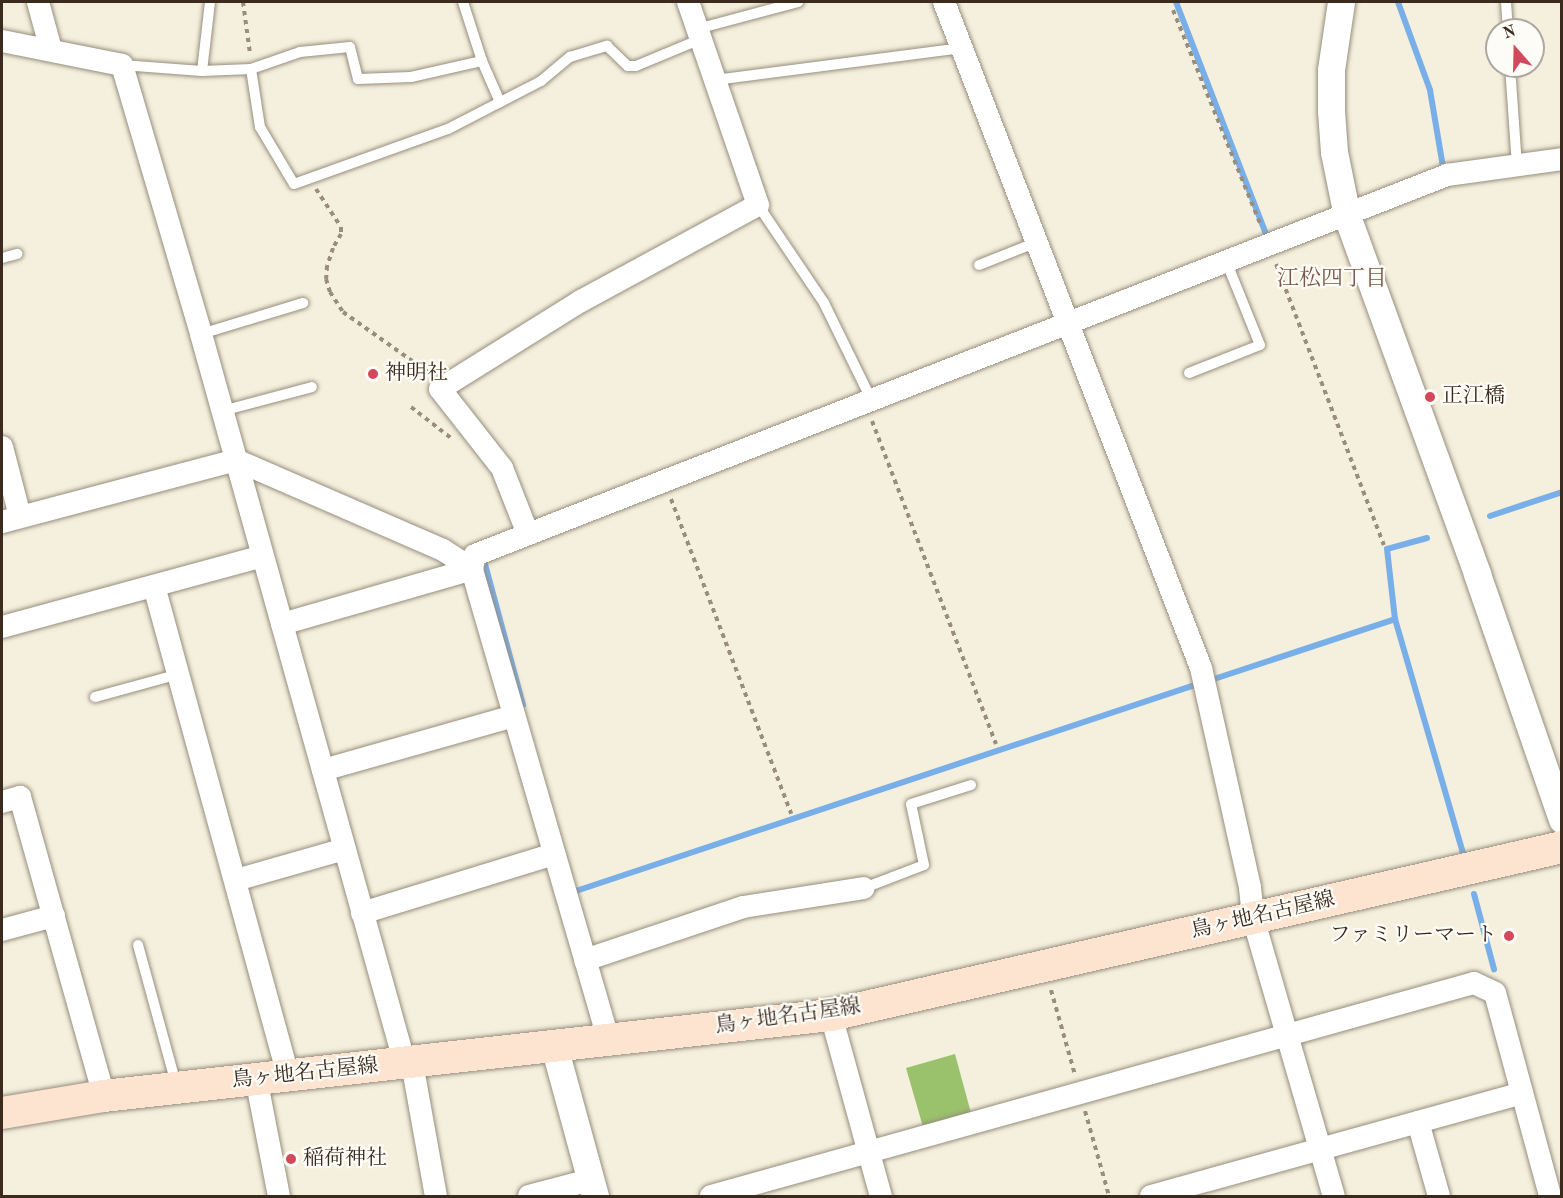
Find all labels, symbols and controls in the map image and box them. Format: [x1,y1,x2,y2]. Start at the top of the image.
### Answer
north arrow [1485,18,1545,78]
text: N [1501,23,1518,43]
district label: 江松四丁目 [1277,267,1387,293]
place label: 神明社 [385,361,448,387]
marker: 神明社 [366,367,380,381]
place label: 正江橋 [1442,384,1505,410]
marker: 正江橋 [1423,390,1437,404]
street label: 鳥ヶ地名古屋線 [1189,887,1337,945]
place label: ファミリーマート [1329,923,1497,949]
marker: ファミリーマート [1502,929,1516,943]
street label: 鳥ヶ地名古屋線 [713,994,863,1040]
street label: 鳥ヶ地名古屋線 [231,1054,379,1094]
place label: 稲荷神社 [303,1146,387,1172]
marker: 稲荷神社 [284,1152,298,1166]

